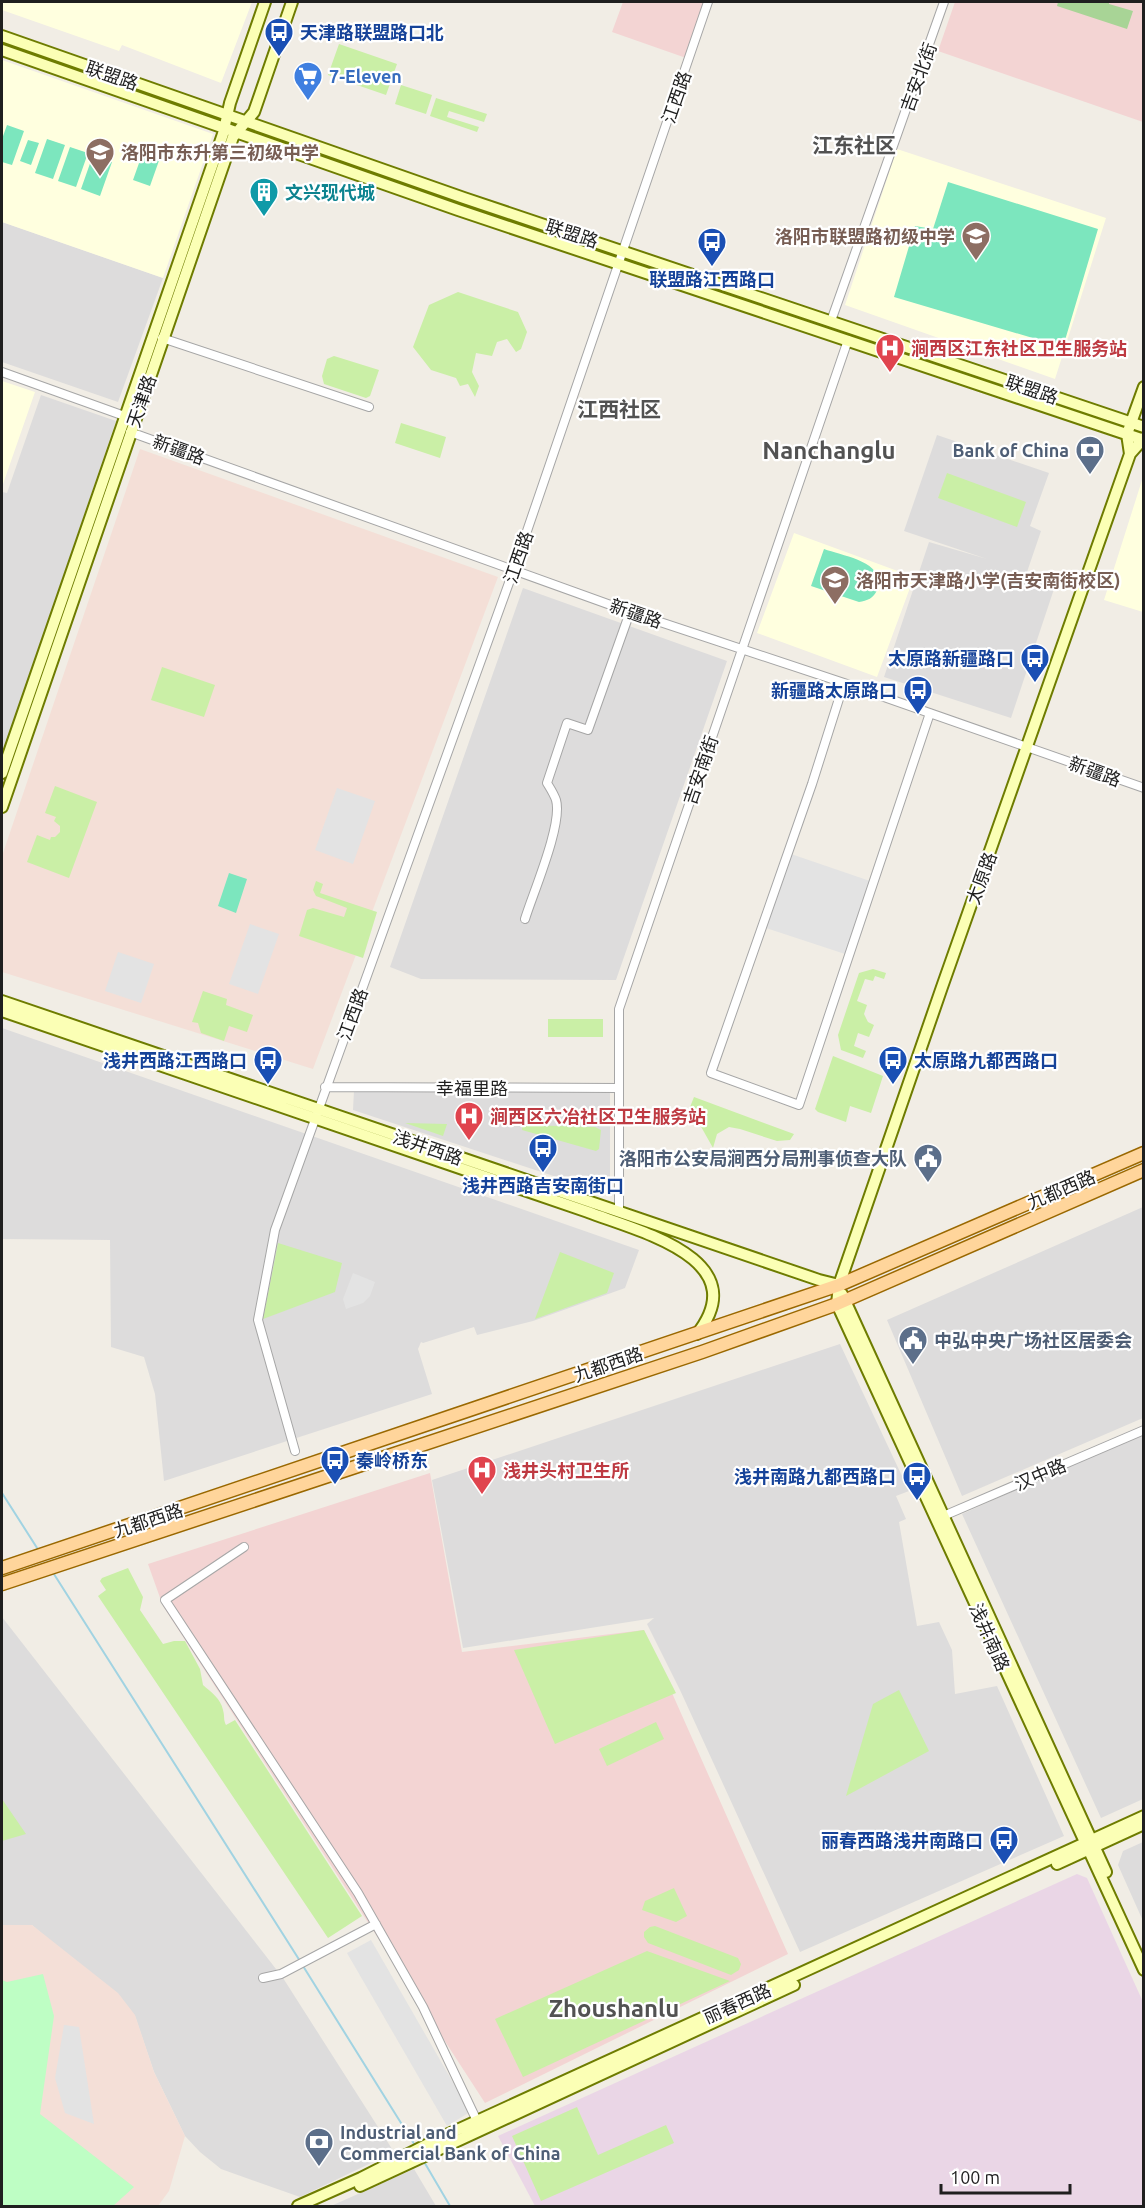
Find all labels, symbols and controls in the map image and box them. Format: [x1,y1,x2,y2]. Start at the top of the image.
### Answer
bus stop icon: 天津路联盟路口北 [263,16,295,58]
place label: 天津路联盟路口北 [300,22,444,42]
street label: 吉安北街 [896,40,940,114]
street label: 联盟路 [83,57,141,93]
supermarket icon: 7-Eleven [292,60,324,102]
place label: 7-Eleven [329,66,402,86]
street label: 江西路 [658,68,694,126]
district label: 江东社区 [812,133,896,157]
school or university icon: 洛阳市东升第三初级中学 [84,136,116,178]
place label: 洛阳市东升第三初级中学 [121,142,319,162]
building icon: 文兴现代城 [248,176,280,218]
place label: 文兴现代城 [285,182,375,202]
street label: 联盟路 [543,215,601,251]
school or university icon: 洛阳市联盟路初级中学 [960,220,992,262]
bus stop icon: 联盟路江西路口 [696,226,728,268]
place label: 洛阳市联盟路初级中学 [775,226,955,246]
place label: 联盟路江西路口 [649,269,775,289]
hospital icon: 涧西区江东社区卫生服务站 [874,332,906,374]
place label: 涧西区江东社区卫生服务站 [911,338,1127,358]
street label: 联盟路 [1003,371,1061,407]
street label: 天津路 [123,372,159,430]
district label: 江西社区 [577,397,661,421]
street label: 新疆路 [150,430,208,468]
bank icon: Bank of China [1074,434,1106,476]
district label: Nanchanglu [762,437,896,464]
place label: Bank of China [953,440,1069,460]
street label: 江西路 [500,528,536,586]
school or university icon: 洛阳市天津路小学(吉安南街校区) [819,564,851,606]
place label: 洛阳市天津路小学(吉安南街校区) [856,570,1120,591]
street label: 新疆路 [607,595,665,631]
bus stop icon: 太原路新疆路口 [1019,642,1051,684]
place label: 太原路新疆路口 [888,648,1014,668]
bus stop icon: 新疆路太原路口 [902,674,934,716]
place label: 新疆路太原路口 [771,680,897,700]
street label: 吉安南街 [679,733,721,807]
street label: 新疆路 [1066,752,1124,790]
street label: 太原路 [962,849,1000,907]
street label: 江西路 [333,985,371,1043]
bus stop icon: 浅井西路江西路口 [252,1044,284,1086]
bus stop icon: 太原路九都西路口 [877,1044,909,1086]
place label: 浅井西路江西路口 [103,1050,247,1070]
place label: 太原路九都西路口 [914,1050,1058,1070]
street label: 幸福里路 [436,1078,508,1098]
hospital icon: 涧西区六冶社区卫生服务站 [453,1100,485,1142]
place label: 涧西区六冶社区卫生服务站 [490,1106,706,1126]
street label: 浅井西路 [391,1126,465,1168]
bus stop icon: 浅井西路吉安南街口 [527,1132,559,1174]
public building icon: 洛阳市公安局涧西分局刑事侦查大队 [912,1142,944,1184]
place label: 洛阳市公安局涧西分局刑事侦查大队 [619,1148,907,1168]
street label: 九都西路 [1024,1166,1098,1212]
place label: 浅井西路吉安南街口 [462,1175,624,1195]
public building icon: 中弘中央广场社区居委会 [897,1324,929,1366]
place label: 中弘中央广场社区居委会 [934,1330,1132,1350]
street label: 九都西路 [571,1343,645,1385]
bus stop icon: 秦岭桥东 [319,1444,351,1486]
place label: 秦岭桥东 [356,1450,428,1470]
hospital icon: 浅井头村卫生所 [466,1454,498,1496]
street label: 汉中路 [1011,1454,1069,1494]
place label: 浅井头村卫生所 [503,1460,629,1480]
bus stop icon: 浅井南路九都西路口 [901,1460,933,1502]
place label: 浅井南路九都西路口 [734,1466,896,1486]
street label: 九都西路 [111,1499,185,1541]
street label: 浅井南路 [966,1600,1014,1674]
bus stop icon: 丽春西路浅井南路口 [988,1824,1020,1866]
place label: 丽春西路浅井南路口 [821,1830,983,1850]
street label: 丽春西路 [700,1979,774,2027]
district label: Zhoushanlu [549,1995,679,2022]
place label: Industrial and Commercial Bank of China [340,2122,561,2163]
bank icon: Industrial and Commercial Bank of China [303,2126,335,2168]
scale bar [941,2157,1070,2195]
text: 100 m [950,2167,1000,2187]

